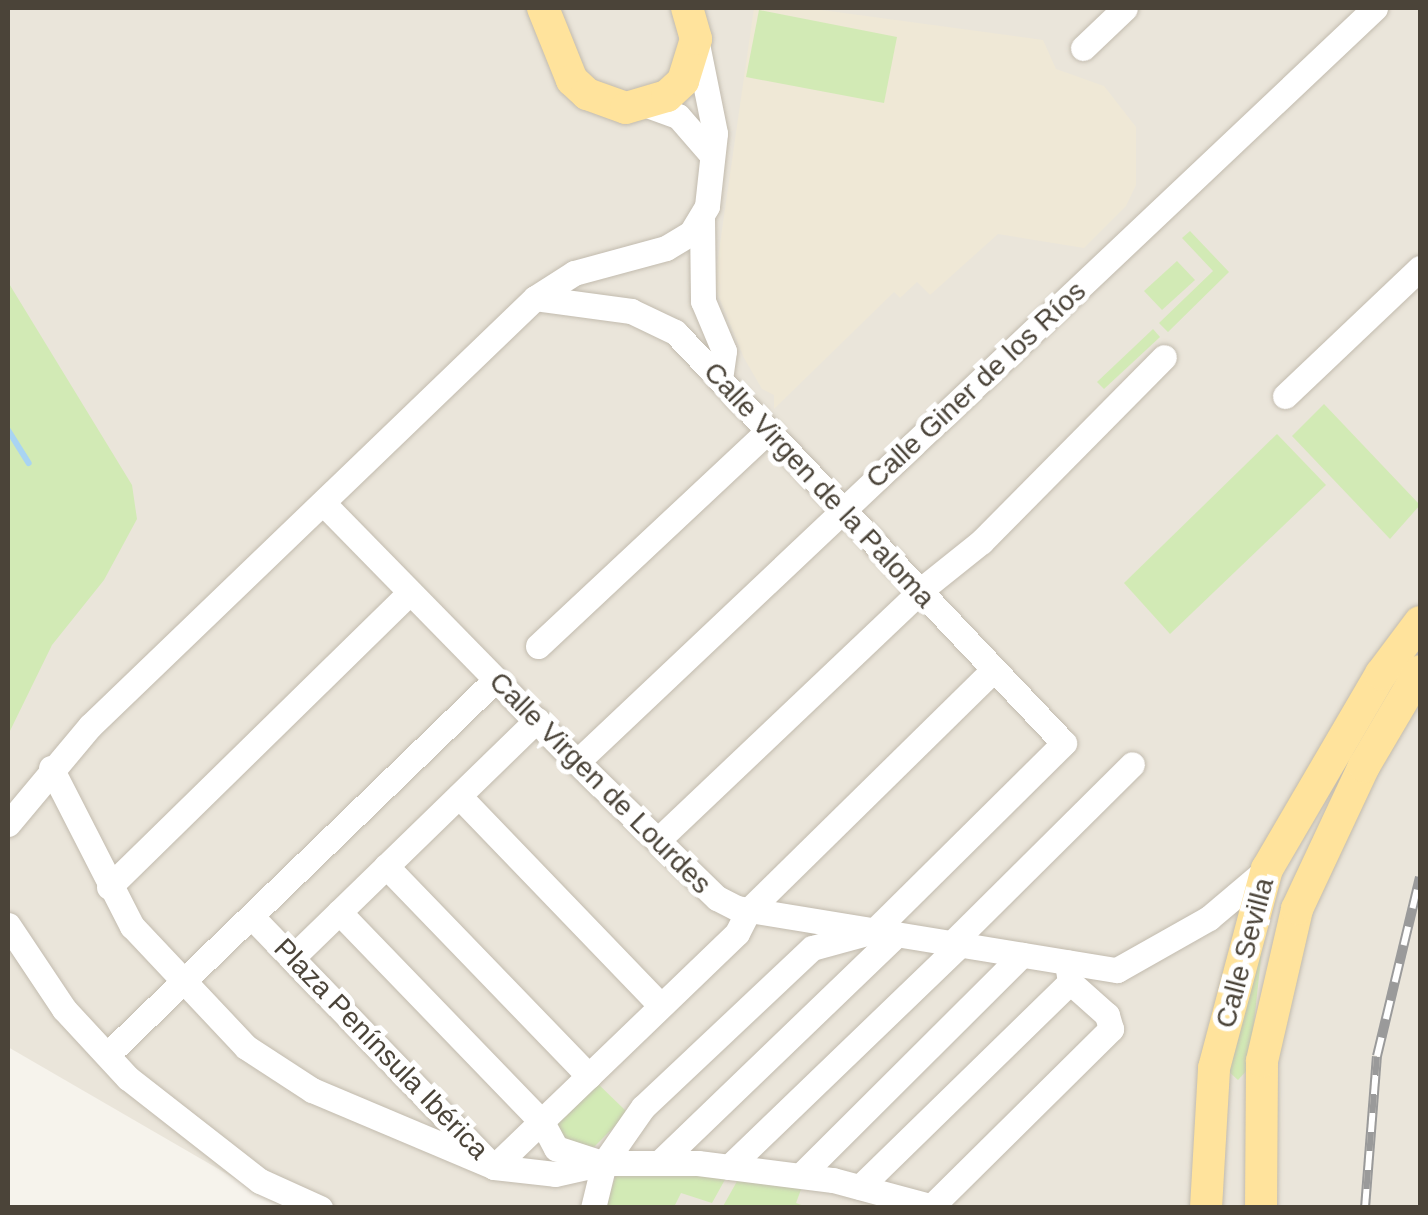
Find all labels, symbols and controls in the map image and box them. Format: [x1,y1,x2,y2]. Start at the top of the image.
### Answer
street label: Calle Giner de los Ríos [859,275,1093,495]
street label: Calle Virgen de la Paloma [696,355,942,615]
street label: Calle Virgen de Lourdes [482,665,718,901]
street label: Calle Sevilla [1209,874,1281,1032]
street label: Plaza Península Ibérica [267,932,495,1166]

